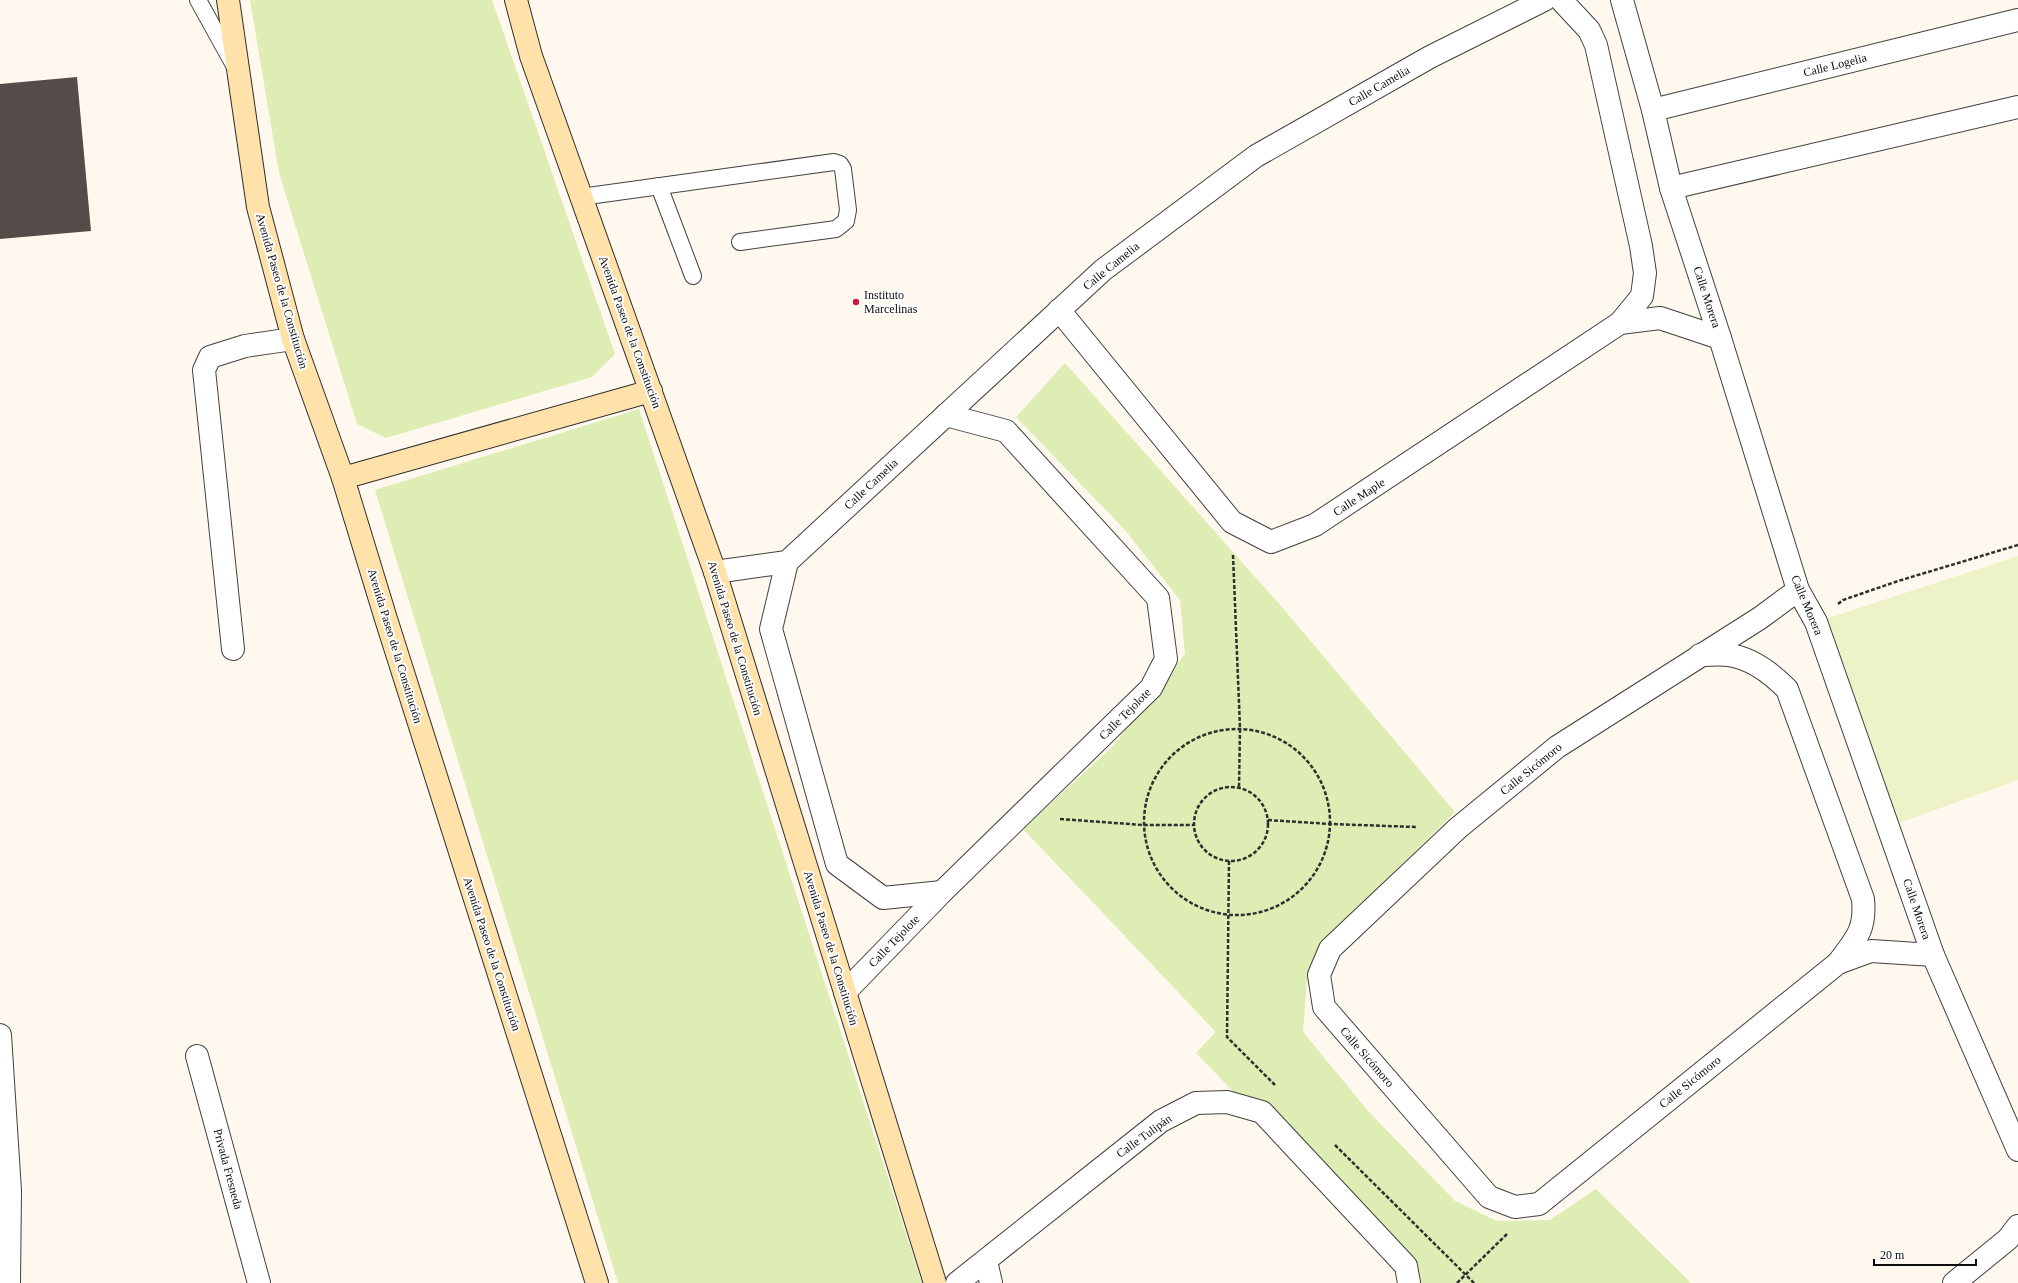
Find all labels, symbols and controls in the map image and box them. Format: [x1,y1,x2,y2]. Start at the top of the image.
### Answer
street label: Calle Logelia [1802,50,1869,80]
street label: Calle Camelia [1346,63,1413,109]
street label: Avenida Paseo de la Constitución [253,212,311,370]
street label: Calle Camelia [1080,239,1142,293]
street label: Avenida Paseo de la Constitución [596,254,664,410]
street label: Calle Morera [1691,265,1724,330]
place label: Instituto Marcelinas [864,288,918,316]
marker: Instituto Marcelinas [851,297,861,307]
street label: Calle Camelia [841,455,901,512]
street label: Calle Maple [1330,475,1388,519]
street label: Avenida Paseo de la Constitución [705,559,765,717]
street label: Avenida Paseo de la Constitución [365,567,425,725]
street label: Calle Morera [1788,573,1826,638]
street label: Calle Tejolote [1096,685,1154,743]
street label: Calle Sicómoro [1497,740,1565,798]
street label: Avenida Paseo de la Constitución [801,869,861,1027]
street label: Avenida Paseo de la Constitución [460,875,524,1033]
street label: Calle Morera [1900,877,1934,942]
street label: Calle Tejolote [866,912,922,970]
street label: Calle Sicómoro [1337,1024,1397,1090]
street label: Calle Sicómoro [1656,1053,1724,1111]
street label: Calle Tulipán [1114,1111,1174,1161]
street label: Privada Fresneda [210,1127,246,1212]
scale bar [1874,1241,1976,1267]
text: 20 m [1880,1248,1905,1262]

